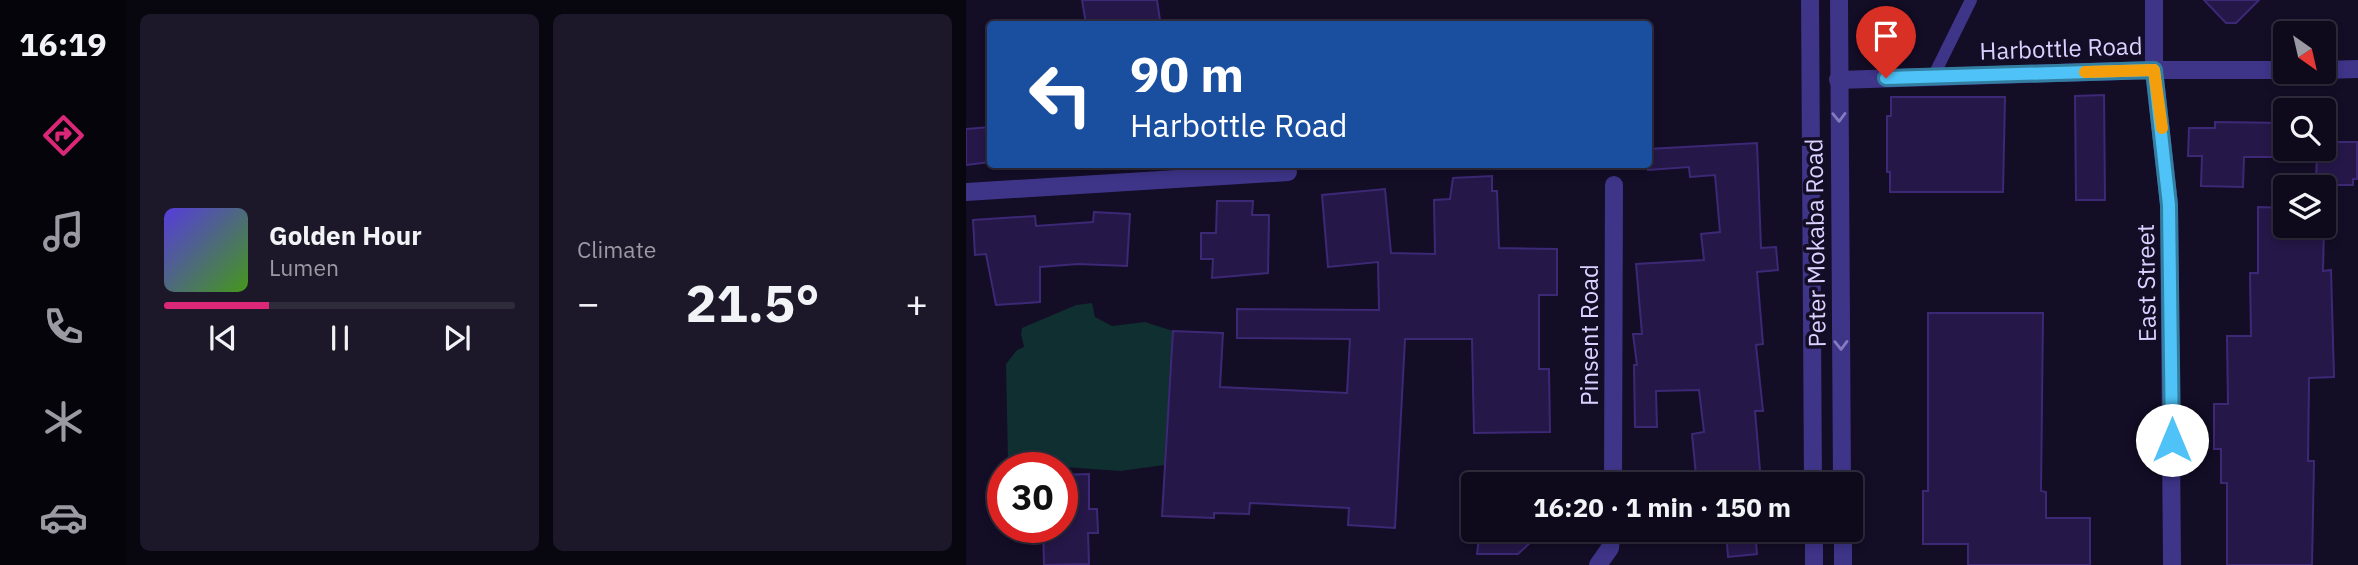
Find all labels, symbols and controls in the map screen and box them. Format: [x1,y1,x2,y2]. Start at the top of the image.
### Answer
pin [1856,6,1916,78]
icon: arrive [1867,17,1905,55]
north arrow [2273,21,2336,84]
map controls [2273,21,2336,238]
text: 16:19 [19,23,107,65]
street label: Harbottle Road [1979,29,2143,67]
text: 90 m [1130,42,1244,105]
icon: left [1015,49,1106,140]
button: search [2273,98,2336,161]
text: Harbottle Road [1130,104,1348,146]
icon: directions [39,111,88,160]
one-way arrow [1831,112,1847,123]
street label: Peter Mokaba Road [1797,138,1833,348]
button: layers [2273,175,2336,238]
icon: music [39,207,88,256]
text: Golden Hour [269,218,422,252]
street label: East Street [2129,224,2163,342]
text: Climate [577,234,656,264]
text: Lumen [269,252,339,282]
street label: Pinsent Road [1573,264,1605,406]
text: 21.5° [685,269,820,336]
text: − [577,278,600,327]
text: + [905,278,928,327]
icon: phone [39,302,88,351]
icon: previous [204,319,242,357]
icon: pause [321,319,359,357]
icon: next [438,319,476,357]
one-way arrow [1833,340,1849,350]
icon: climate [39,397,88,446]
position arrow [2135,403,2209,477]
speed limit sign: 30 [987,452,1078,543]
text: 16:20 · 1 min · 150 m [1533,490,1791,524]
icon: car [39,493,88,542]

